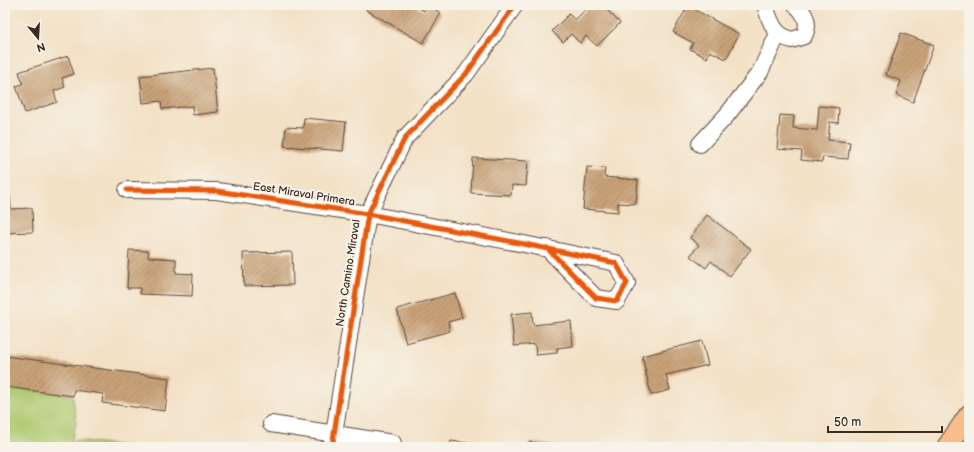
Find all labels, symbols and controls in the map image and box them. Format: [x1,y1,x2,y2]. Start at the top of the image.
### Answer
north arrow [18,18,58,58]
text: N [35,40,47,54]
street label: East Miraval Primera [252,180,356,208]
street label: North Camino Miraval [333,219,363,327]
scale bar [828,408,942,434]
text: 50 m [834,415,861,430]

